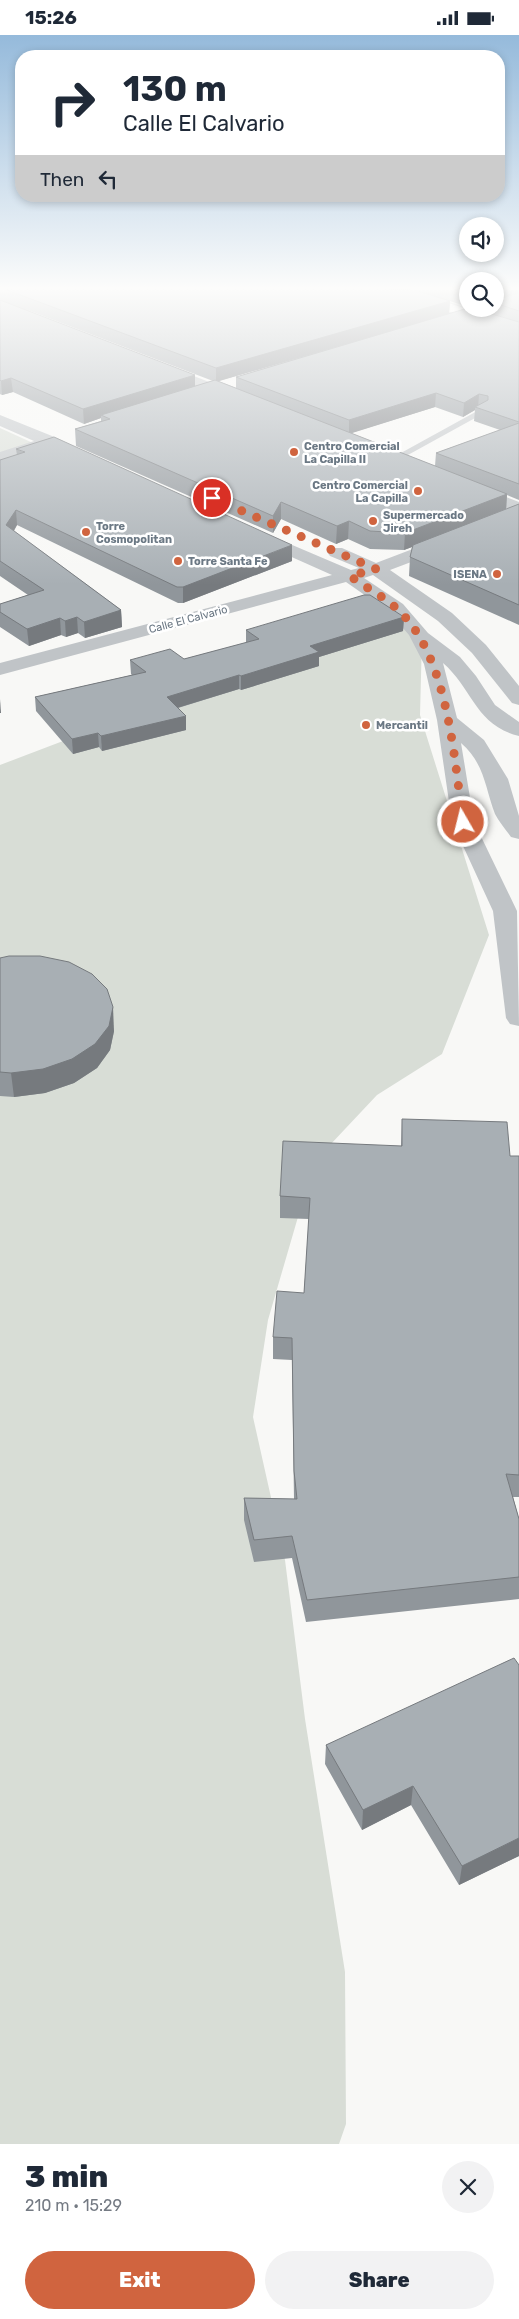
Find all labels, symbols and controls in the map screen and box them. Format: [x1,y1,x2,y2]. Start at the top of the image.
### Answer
text: 15:26 [25,6,77,29]
text: 130 m [123,68,227,110]
icon: right [40,70,105,135]
text: Calle El Calvario [123,110,285,137]
icon: left [94,165,122,193]
text: Then [40,168,84,191]
map controls [459,217,504,317]
button: sound [459,217,504,262]
button: search [459,272,504,317]
place label: Centro Comercial La Capilla II [304,440,400,466]
marker: Centro Comercial La Capilla II [288,446,300,458]
pin [191,477,233,519]
place label: Centro Comercial La Capilla [312,479,408,505]
icon: arrive [198,484,226,512]
marker: Centro Comercial La Capilla [412,485,424,497]
place label: Supermercado Jireh [383,509,464,535]
marker: Supermercado Jireh [367,515,379,527]
place label: Torre Cosmopolitan [96,520,172,546]
marker: Torre Cosmopolitan [80,526,92,538]
marker: Torre Santa Fe [172,555,184,567]
place label: Torre Santa Fe [188,555,268,568]
place label: ISENA [453,568,487,581]
marker: ISENA [491,568,503,580]
street label: Calle El Calvario [147,603,229,636]
marker: Mercantil [360,719,372,731]
place label: Mercantil [376,719,428,732]
position arrow [436,795,488,847]
text: 3 min [25,2159,108,2195]
button: close [442,2161,494,2213]
text: 210 m · 15:29 [25,2196,122,2215]
button: Exit [25,2251,255,2309]
button: Share [265,2251,494,2309]

